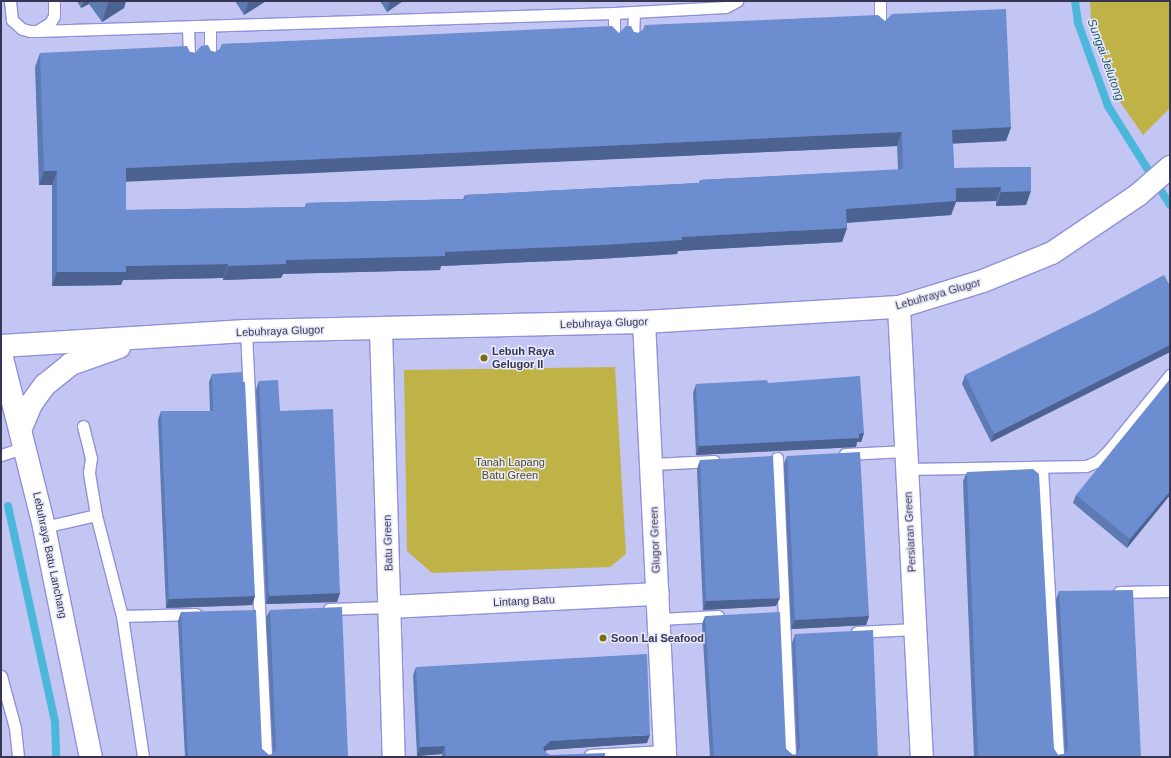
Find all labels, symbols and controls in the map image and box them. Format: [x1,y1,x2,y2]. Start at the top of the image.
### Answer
water label: Sungai Jelutong [1084,17,1126,103]
street label: Lebuhraya Glugor [894,276,982,312]
street label: Lebuhraya Glugor [560,315,648,331]
street label: Lebuhraya Glugor [236,323,324,339]
place label: Lebuh Raya Gelugor II [492,345,554,371]
marker: Lebuh Raya Gelugor II [479,353,489,363]
park label: Tanah Lapang Batu Green [475,456,545,482]
street label: Lebuhraya Batu Lanchang [30,491,70,619]
street label: Persiaran Green [901,491,919,573]
street label: Glugor Green [647,506,663,574]
street label: Batu Green [380,515,396,571]
street label: Lintang Batu [493,593,555,609]
place label: Soon Lai Seafood [611,631,704,645]
marker: Soon Lai Seafood [598,633,608,643]

